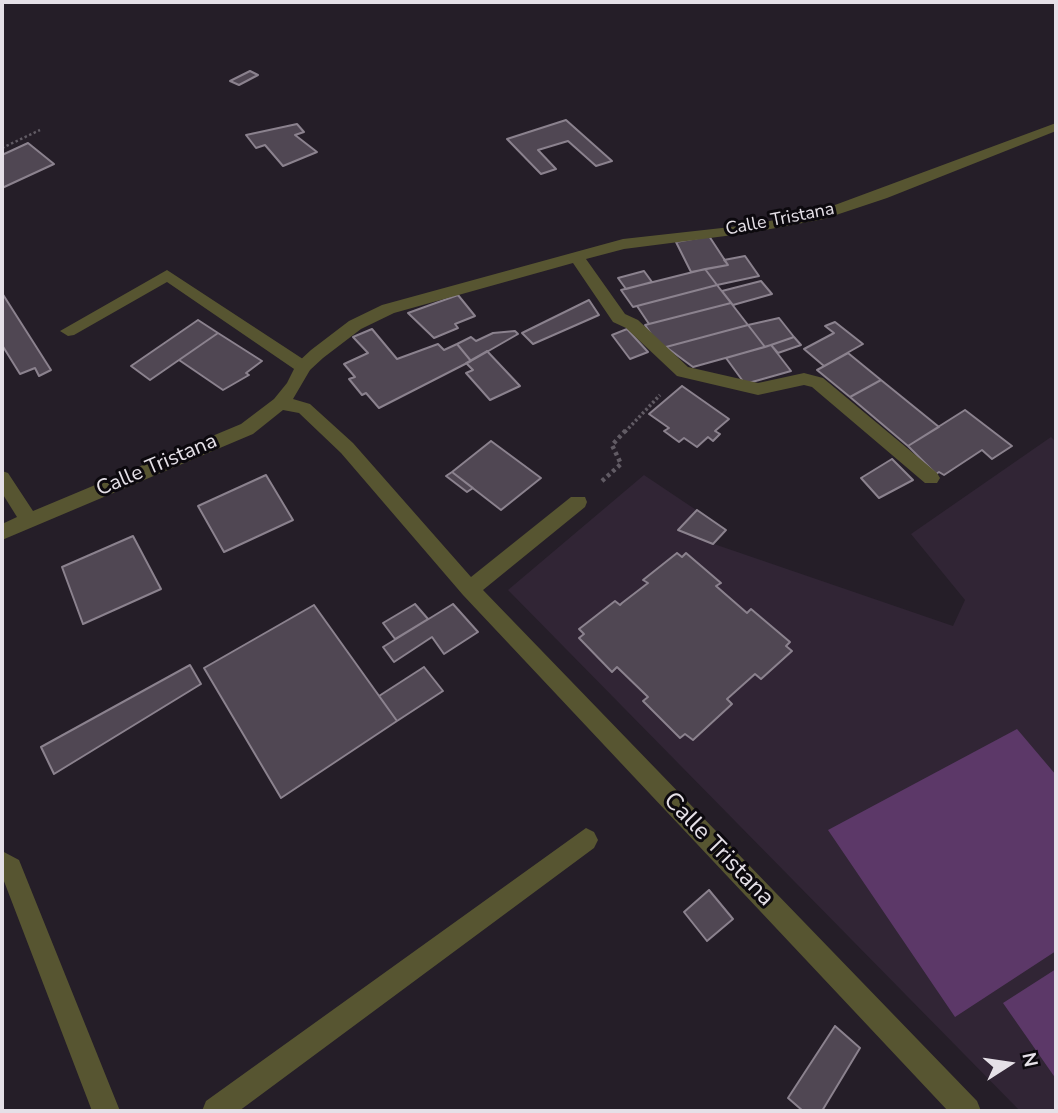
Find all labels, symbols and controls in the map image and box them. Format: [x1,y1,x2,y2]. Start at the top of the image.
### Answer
street label: Calle Tristana [724,199,836,241]
street label: Calle Tristana [93,429,221,503]
street label: Calle Tristana [657,787,779,913]
north arrow [974,1029,1044,1099]
text: N [1015,1050,1044,1069]

